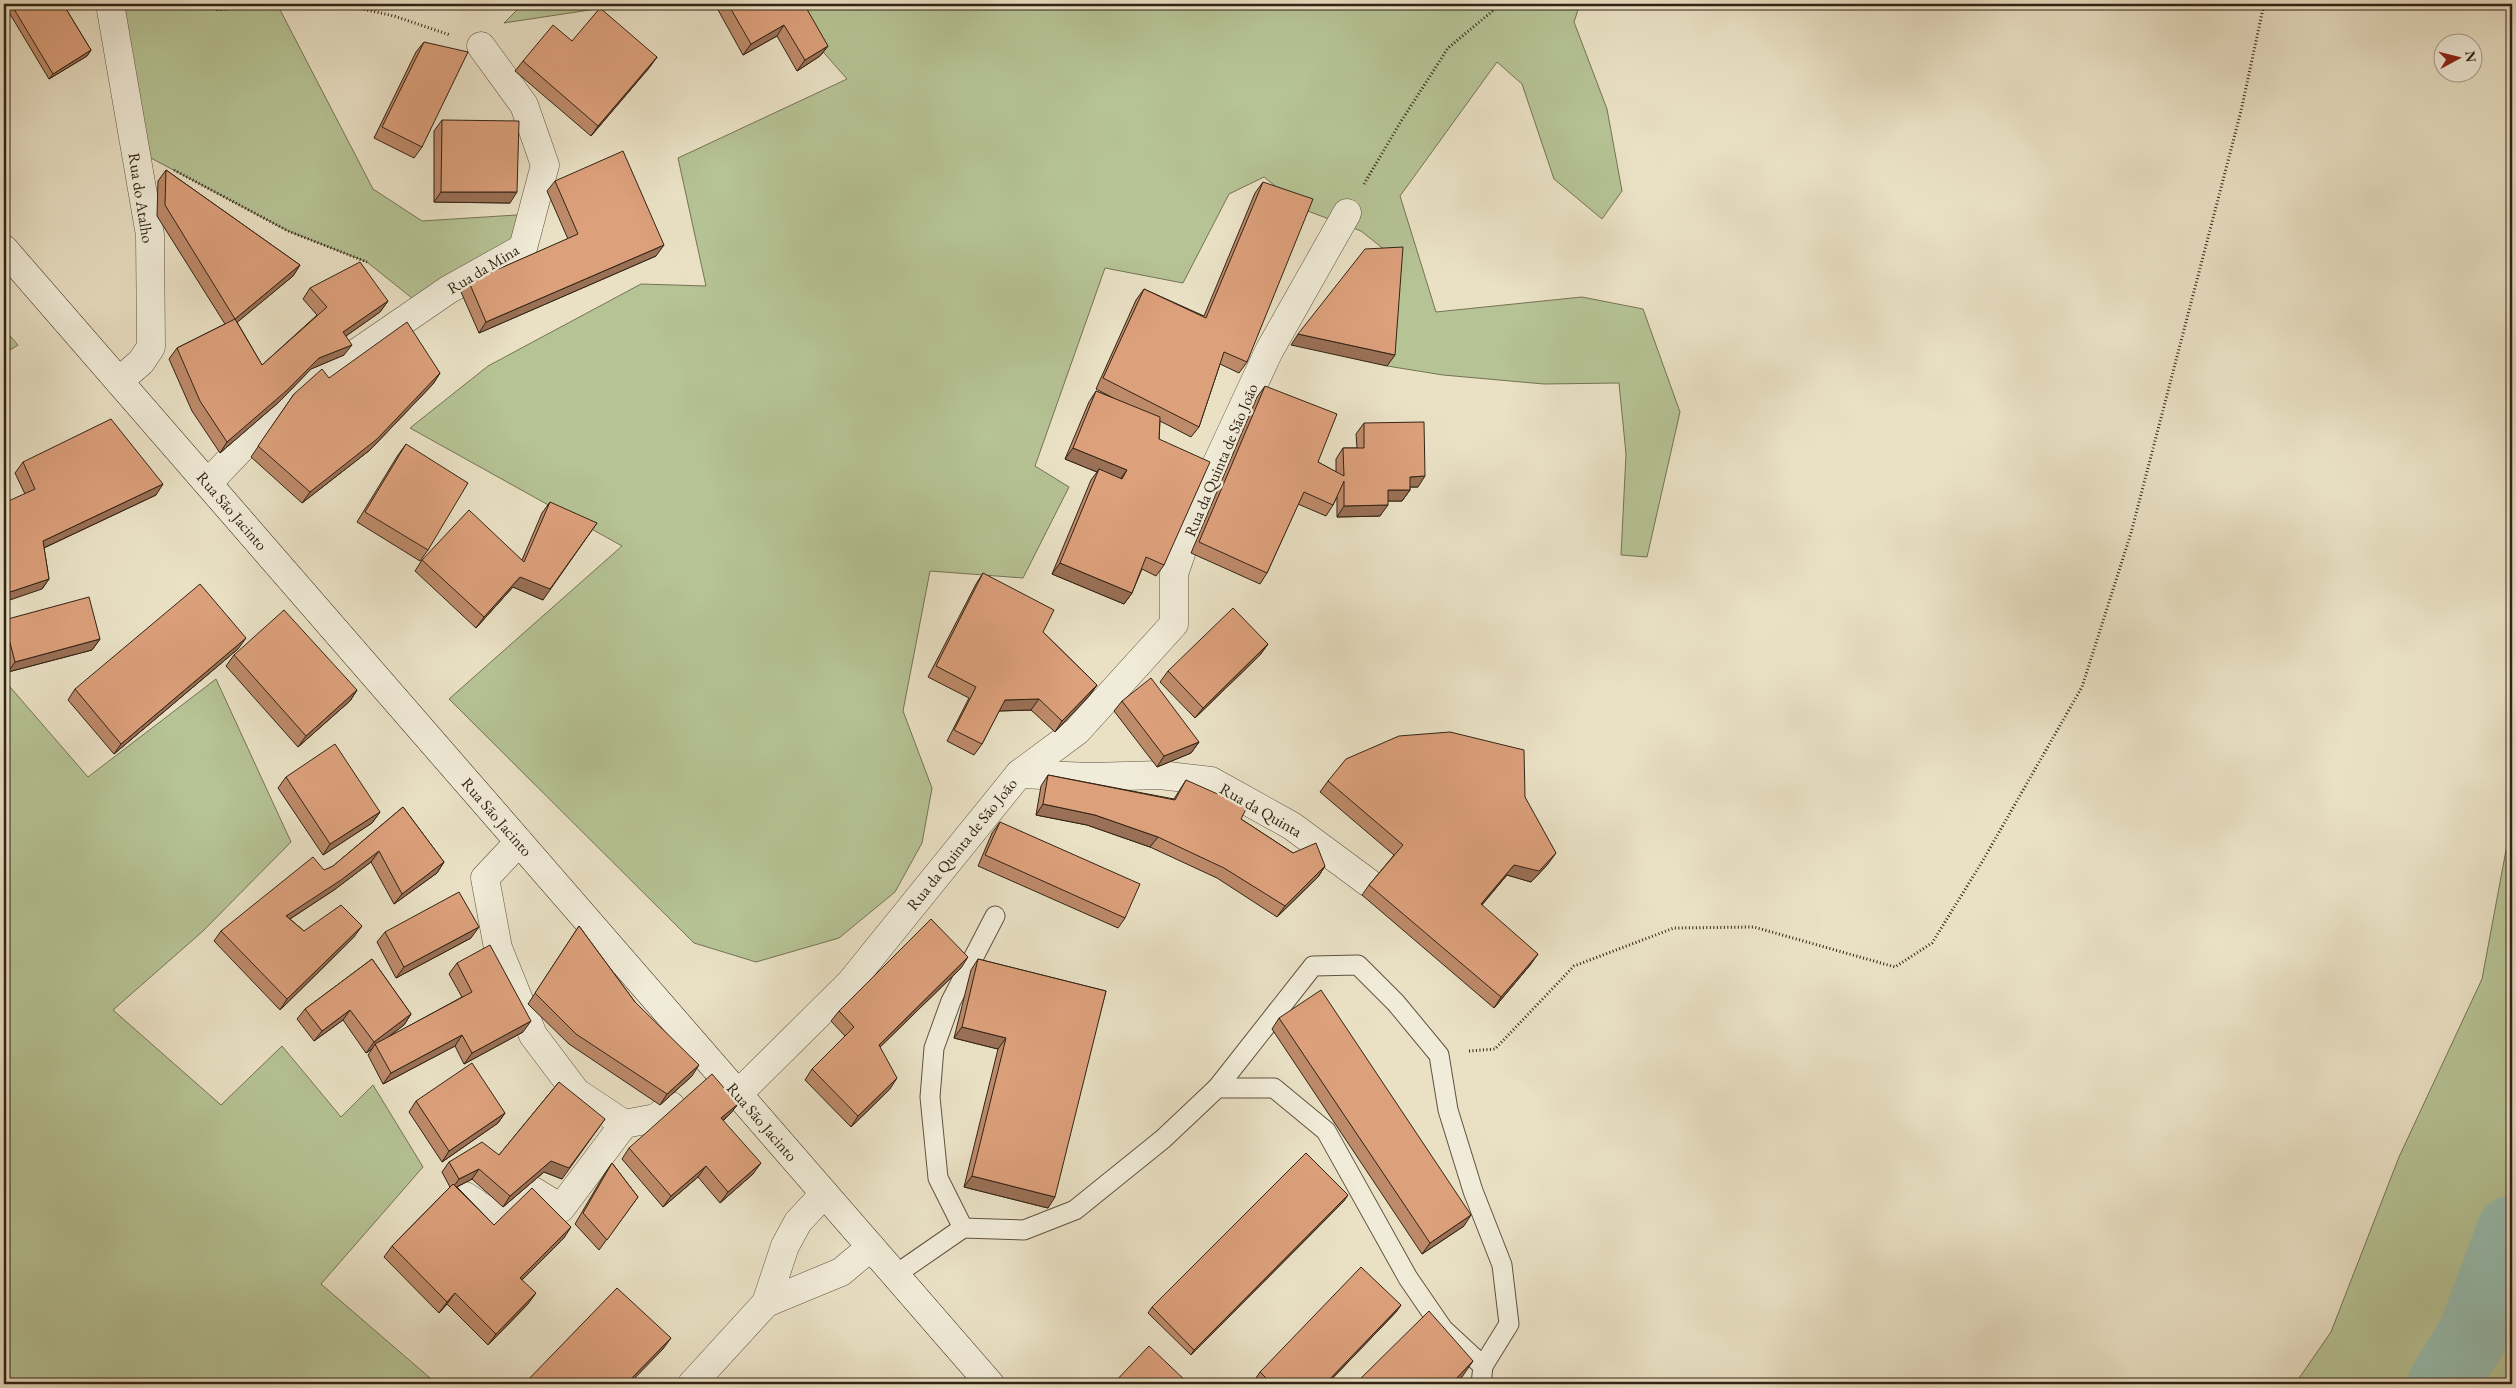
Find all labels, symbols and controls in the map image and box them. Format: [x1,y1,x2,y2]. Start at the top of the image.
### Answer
north arrow [2434,32,2484,82]
text: N [2461,50,2481,64]
street label: Rua do Atalho [124,151,159,245]
street label: Rua da Mina [443,239,523,299]
street label: Rua da Quinta de São João [1179,380,1263,540]
street label: Rua São Jacinto [192,467,272,555]
street label: Rua São Jacinto [457,773,537,861]
street label: Rua da Quinta de São João [902,773,1022,915]
street label: Rua da Quinta [1216,778,1306,842]
street label: Rua São Jacinto [722,1078,802,1166]

